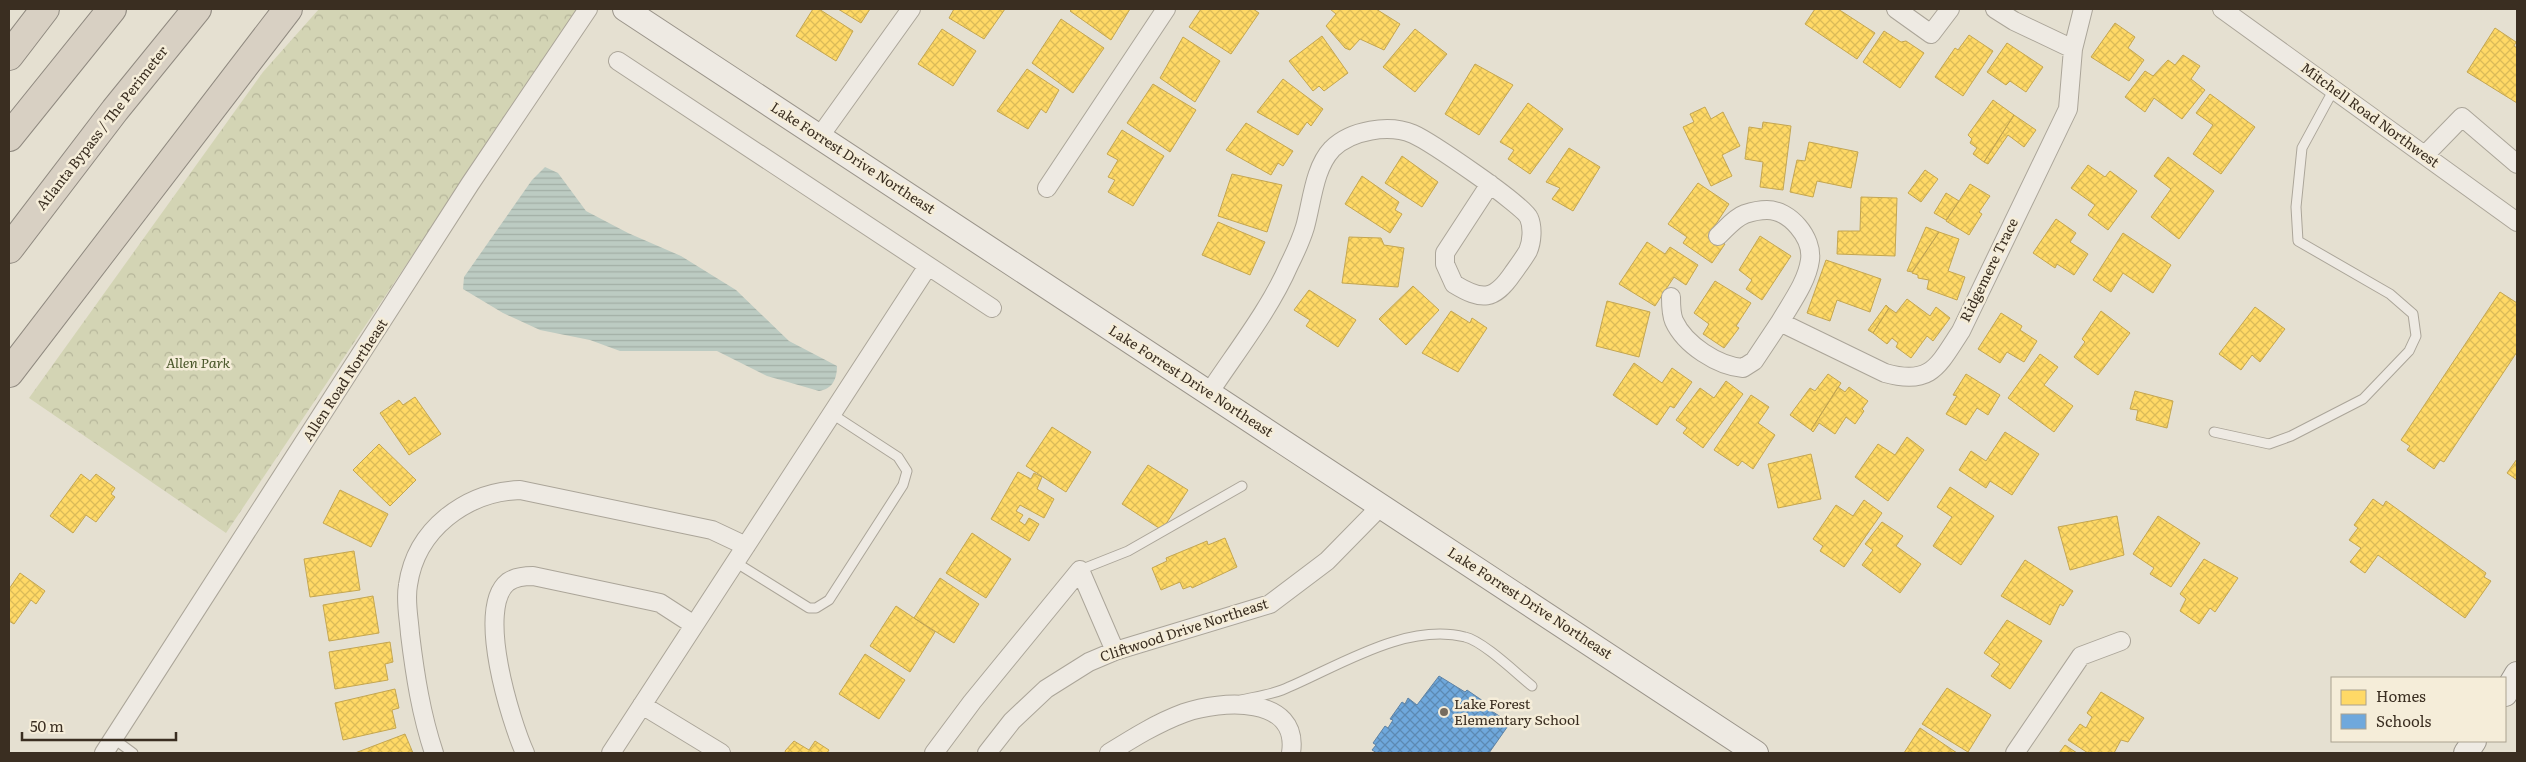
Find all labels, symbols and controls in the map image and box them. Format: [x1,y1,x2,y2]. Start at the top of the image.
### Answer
street label: Atlanta Bypass / The Perimeter [31,41,172,214]
street label: Mitchell Road Northwest [2297,57,2444,171]
street label: Lake Forrest Drive Northeast [767,96,940,218]
street label: Ridgemere Trace [1954,214,2022,325]
street label: Allen Road Northeast [297,314,392,445]
street label: Lake Forrest Drive Northeast [1105,319,1278,441]
park label: Allen Park [166,352,231,372]
street label: Lake Forrest Drive Northeast [1444,541,1617,663]
street label: Cliftwood Drive Northeast [1097,592,1271,666]
legend [2331,677,2506,742]
text: Homes [2376,684,2426,707]
place label: Lake Forest Elementary School [1454,693,1580,729]
marker: Lake Forest Elementary School [1438,706,1450,718]
text: Schools [2376,709,2432,732]
scale bar [22,710,176,742]
text: 50 m [30,714,64,737]

